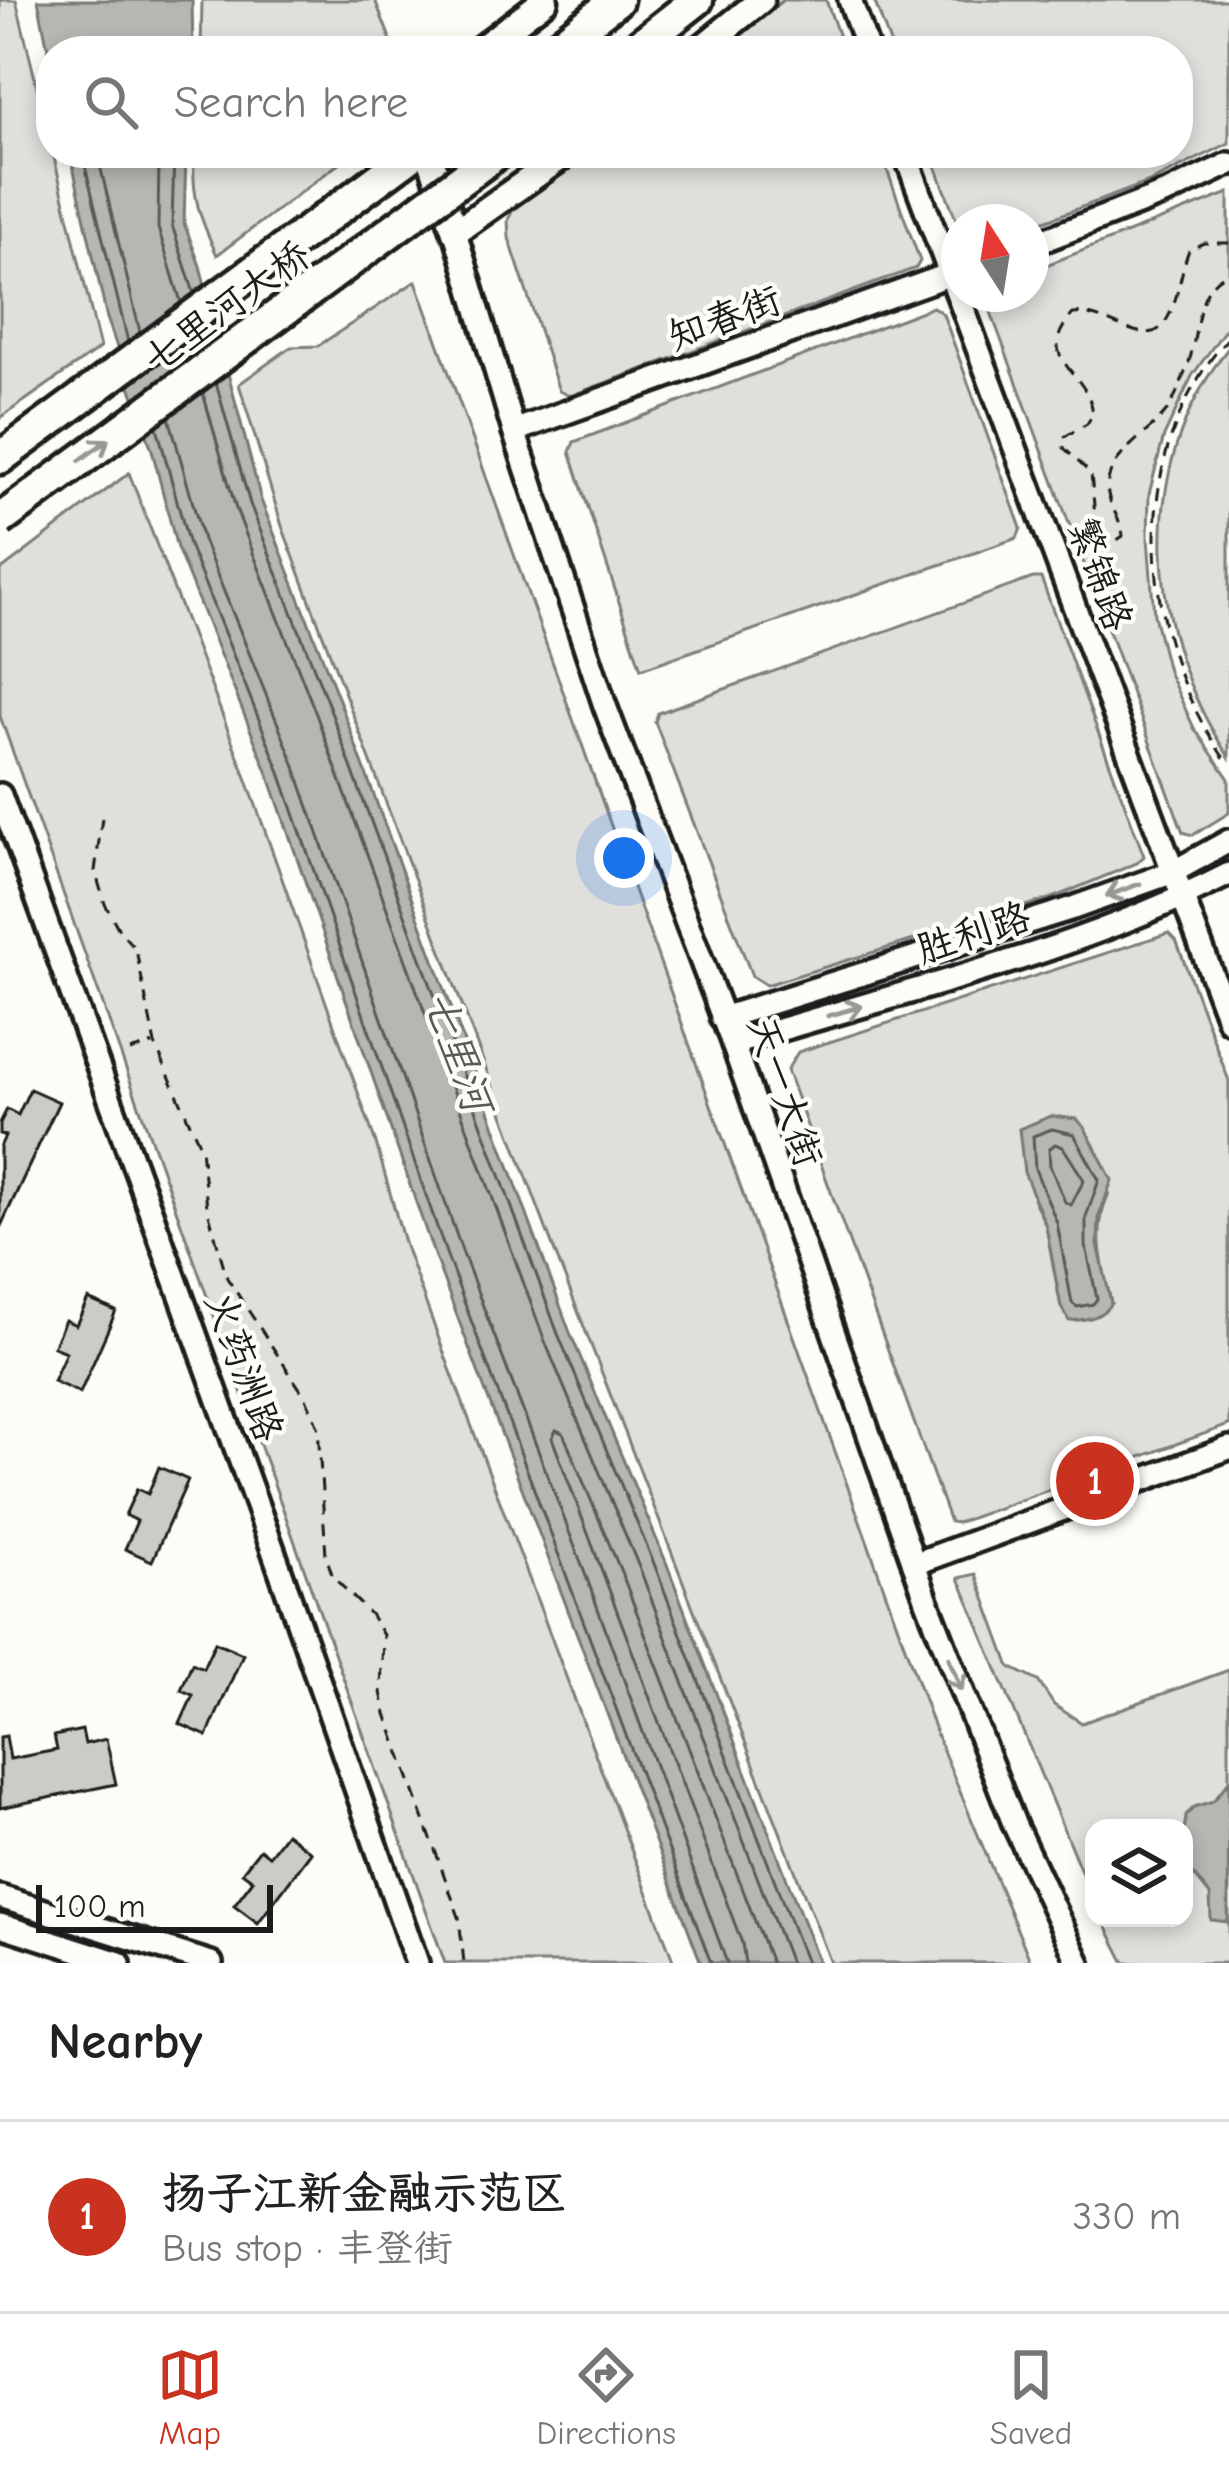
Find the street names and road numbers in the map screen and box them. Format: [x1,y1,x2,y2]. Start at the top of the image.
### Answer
street label: 七里河大桥 [135,232,319,383]
street label: 知春街 [662,277,787,360]
street label: 繁锦路 [1058,512,1141,637]
street label: 胜利路 [911,894,1036,973]
street label: 天一大街 [738,1010,831,1173]
street label: 火药洲路 [196,1286,291,1448]

